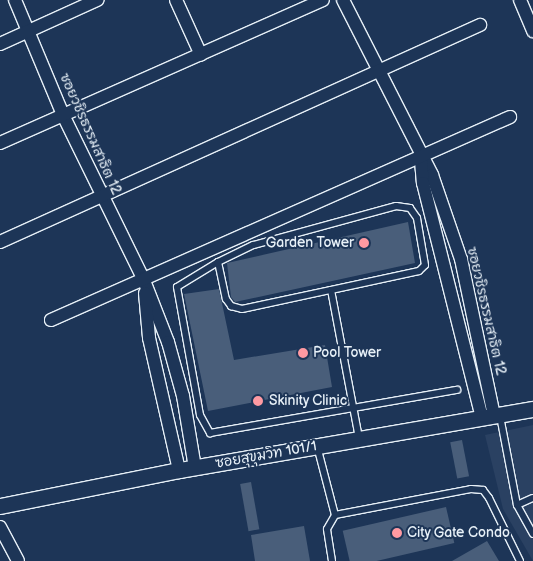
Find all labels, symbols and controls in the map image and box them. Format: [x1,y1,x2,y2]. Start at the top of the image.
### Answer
street label: ซอยวชิรธรรมสาธิต 12 [56,71,124,197]
place label: Garden Tower [265,235,354,251]
marker: Garden Tower [358,237,370,249]
street label: ซอยวชิรธรรมสาธิต 12 [463,245,509,377]
place label: Pool Tower [313,345,382,361]
marker: Pool Tower [297,347,309,359]
place label: Skinity Clinic [269,393,348,409]
marker: Skinity Clinic [251,394,265,408]
street label: ซอยสุขุมวิท 101/1 [214,438,318,472]
place label: City Gate Condo [407,525,511,541]
marker: City Gate Condo [391,527,403,539]

